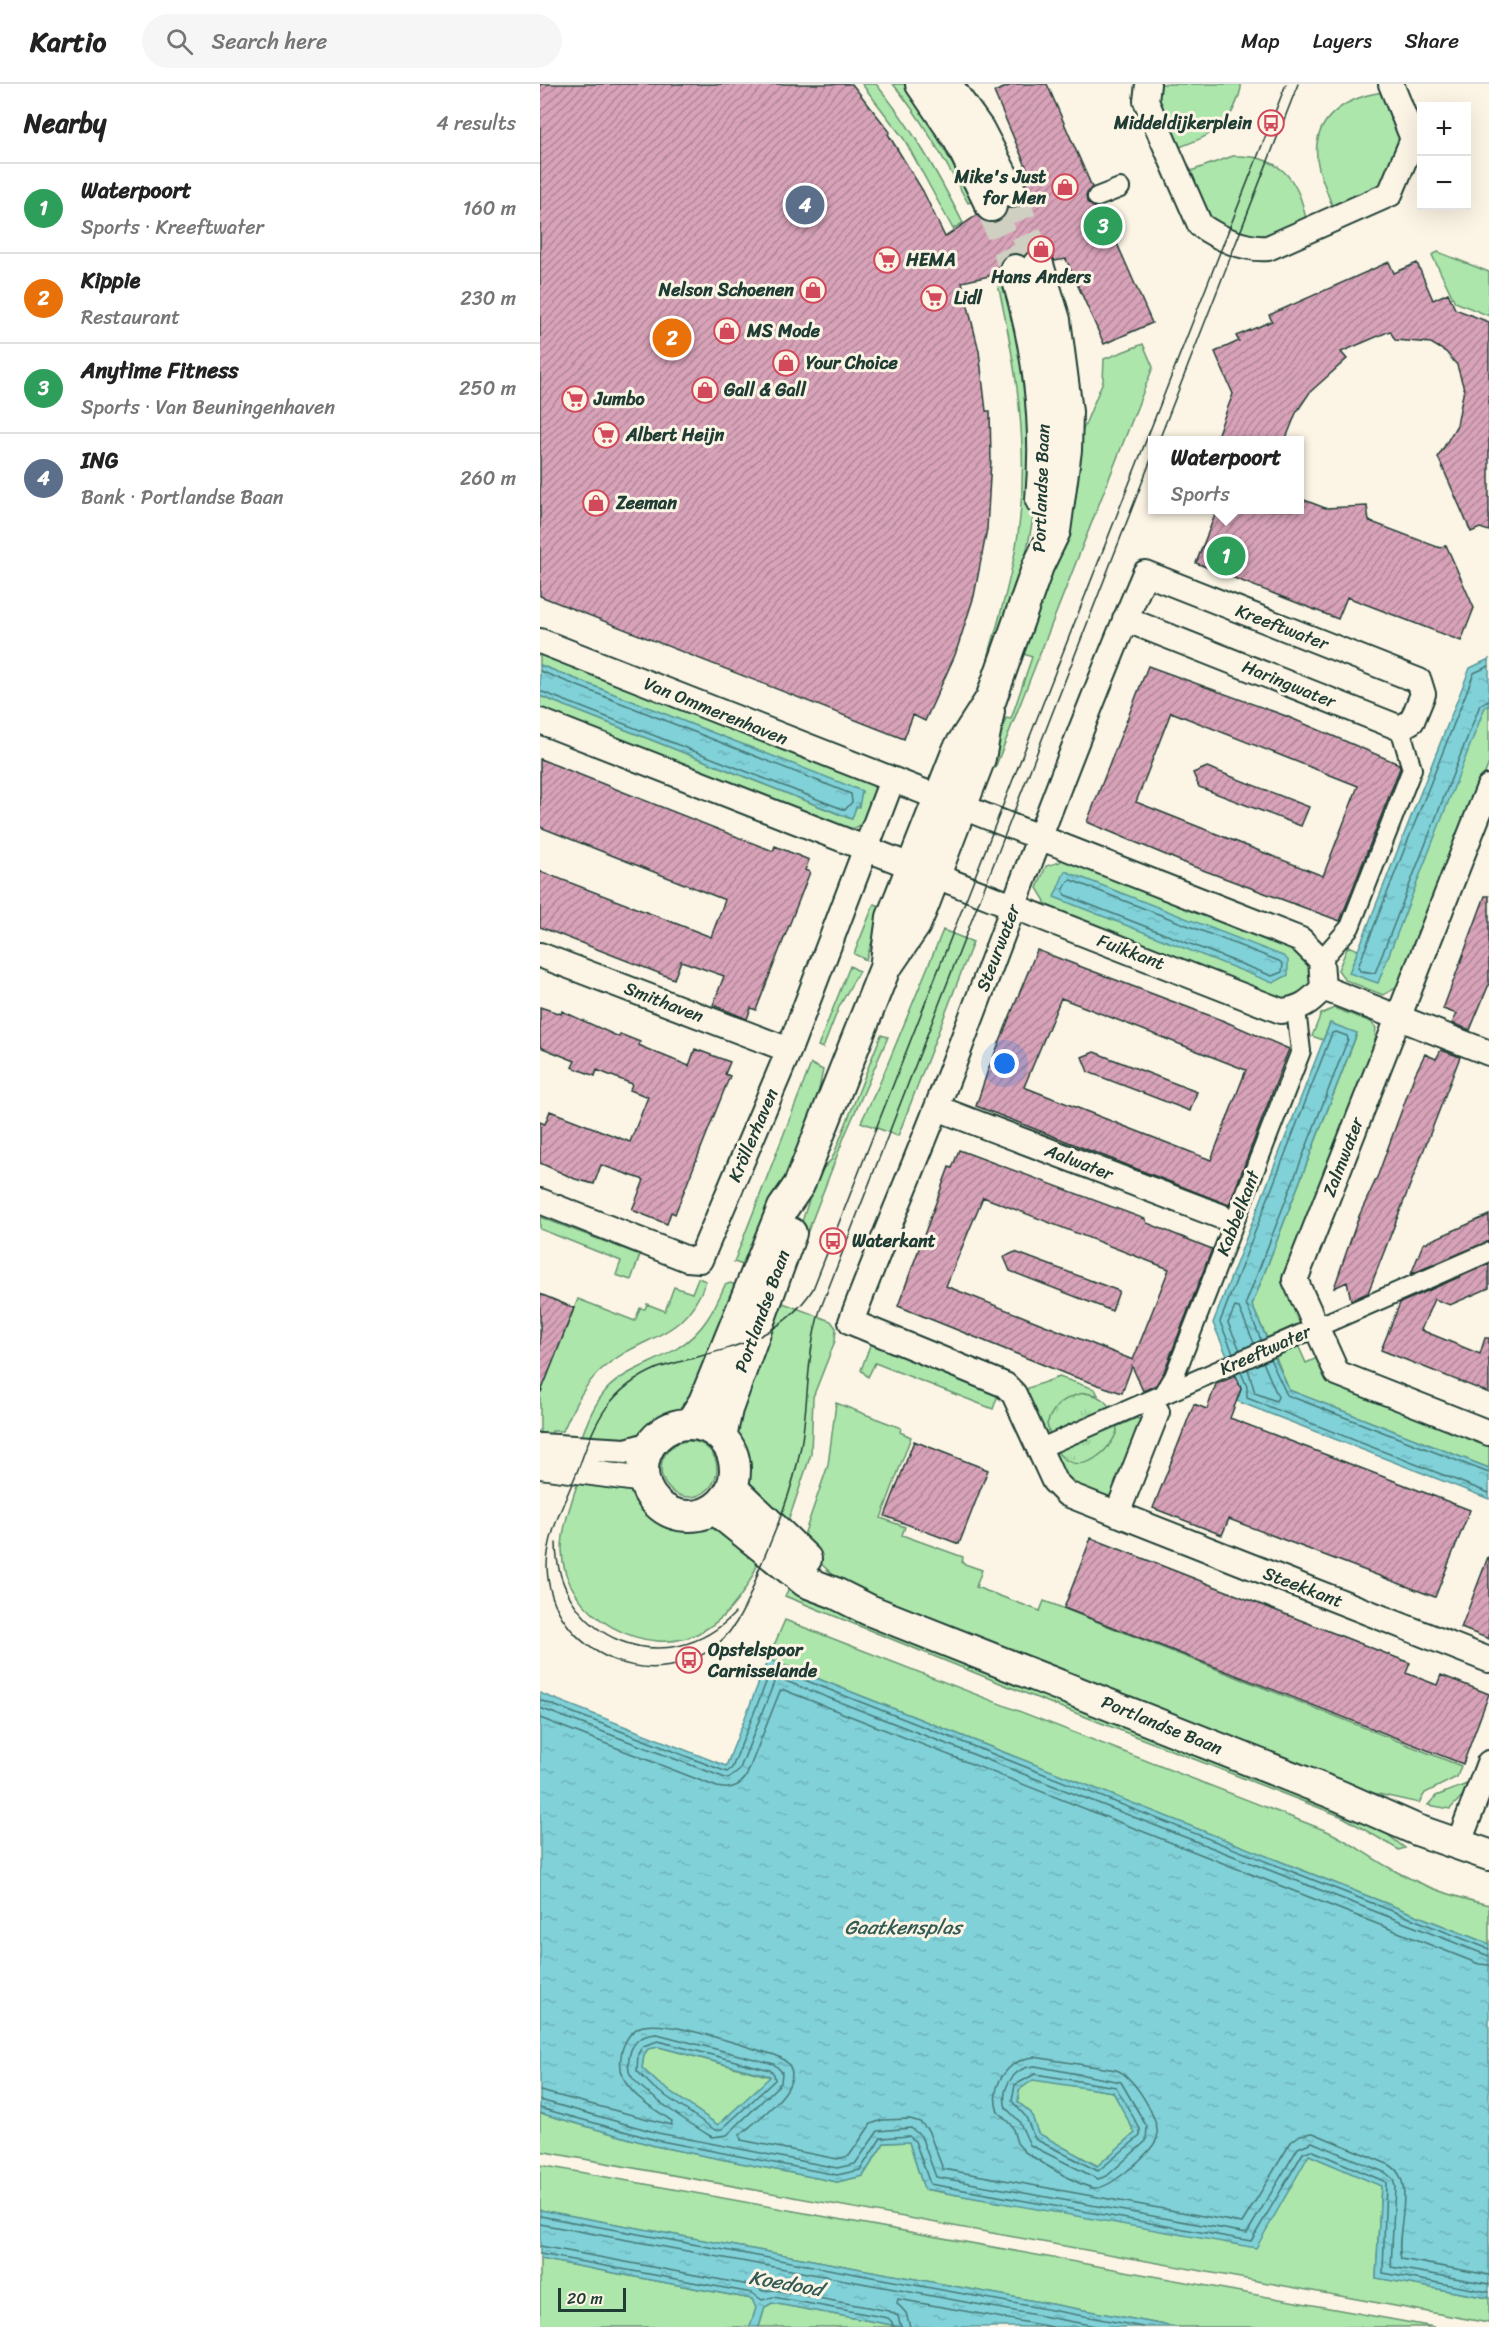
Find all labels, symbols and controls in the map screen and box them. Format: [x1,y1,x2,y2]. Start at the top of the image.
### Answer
search box [142,14,562,68]
text: Kartio [30,17,106,66]
text: Search here [211,22,327,61]
text: Map [1241,22,1280,60]
text: Layers [1313,22,1372,60]
text: Share [1405,22,1459,60]
icon: search [163,25,196,58]
text: Nearby [24,100,106,146]
map controls [1417,102,1471,210]
button: + [1417,102,1471,156]
text: 4 results [436,106,516,141]
place label: Middeldijkerplein [1113,107,1252,139]
bus stop icon: Middeldijkerplein [1256,108,1286,138]
button: − [1417,156,1471,210]
place label: Mike's Just for Men [953,161,1046,214]
text: Waterpoort [81,171,191,210]
shop icon: Mike's Just for Men [1050,172,1080,202]
pin: 4 [786,182,824,228]
text: 1 [39,191,48,226]
text: 160 m [463,191,516,226]
pin: 3 [1084,204,1122,248]
text: Sports · Kreeftwater [81,210,264,245]
shop icon: Hans Anders [1026,234,1056,264]
place label: HEMA [905,244,956,276]
supermarket icon: HEMA [872,245,902,275]
text: Kippie [81,261,140,300]
place label: Hans Anders [990,261,1091,293]
place label: Nelson Schoenen [658,274,794,306]
shop icon: Nelson Schoenen [798,275,828,305]
text: 2 [38,281,49,316]
text: 230 m [460,281,516,316]
place label: Lidl [954,282,983,314]
supermarket icon: Lidl [919,283,949,313]
text: Restaurant [81,300,180,335]
place label: MS Mode [746,315,821,347]
pin: 2 [652,316,692,360]
shop icon: MS Mode [712,316,742,346]
place label: Your Choice [806,347,898,379]
shop icon: Your Choice [771,348,801,378]
text: Anytime Fitness [81,351,239,390]
text: 3 [38,371,49,406]
text: 250 m [459,371,516,406]
place label: Gall & Gall [723,374,807,406]
shop icon: Gall & Gall [690,375,720,405]
place label: Jumbo [593,383,646,415]
supermarket icon: Jumbo [560,384,590,414]
text: Sports · Van Beuningenhaven [81,390,335,425]
place label: Albert Heijn [625,419,725,451]
supermarket icon: Albert Heijn [591,420,621,450]
street label: Portlandse Baan [1023,423,1059,553]
popup [1148,436,1304,514]
text: Waterpoort [1171,438,1281,477]
text: ING [81,441,119,480]
text: 4 [37,461,50,496]
text: 260 m [460,461,516,496]
text: Sports [1171,477,1230,512]
text: Bank · Portlandse Baan [81,480,284,515]
place label: Zeeman [615,487,677,519]
shop icon: Zeeman [581,488,611,518]
pin: 1 [1206,534,1246,578]
street label: Kreeftwater [1231,595,1335,660]
street label: Haringwater [1237,651,1342,718]
street label: Van Ommerenhaven [639,668,793,755]
street label: Steurwater [967,898,1030,996]
street label: Fuikkant [1092,924,1170,980]
street label: Smithaven [619,972,709,1032]
your location [990,1049,1019,1078]
street label: Kröllerhaven [719,1083,787,1187]
street label: Zalmwater [1313,1111,1373,1202]
street label: Aalwater [1039,1134,1119,1190]
street label: Kabbelkant [1207,1165,1269,1260]
place label: Waterkant [852,1225,936,1257]
bus stop icon: Waterkant [818,1226,848,1256]
street label: Portlandse Baan [725,1245,799,1377]
street label: Kreeftwater [1214,1315,1317,1384]
street label: Steekkant [1258,1557,1348,1617]
place label: Opstelspoor Carnisselande [707,1634,818,1687]
bus stop icon: Opstelspoor Carnisselande [674,1645,704,1675]
street label: Portlandse Baan [1096,1686,1228,1764]
water label: Gaatkensplas [844,1910,964,1945]
water label: Koedood [747,2260,831,2308]
text: 20 m [567,2284,603,2313]
scale bar [558,2285,626,2312]

